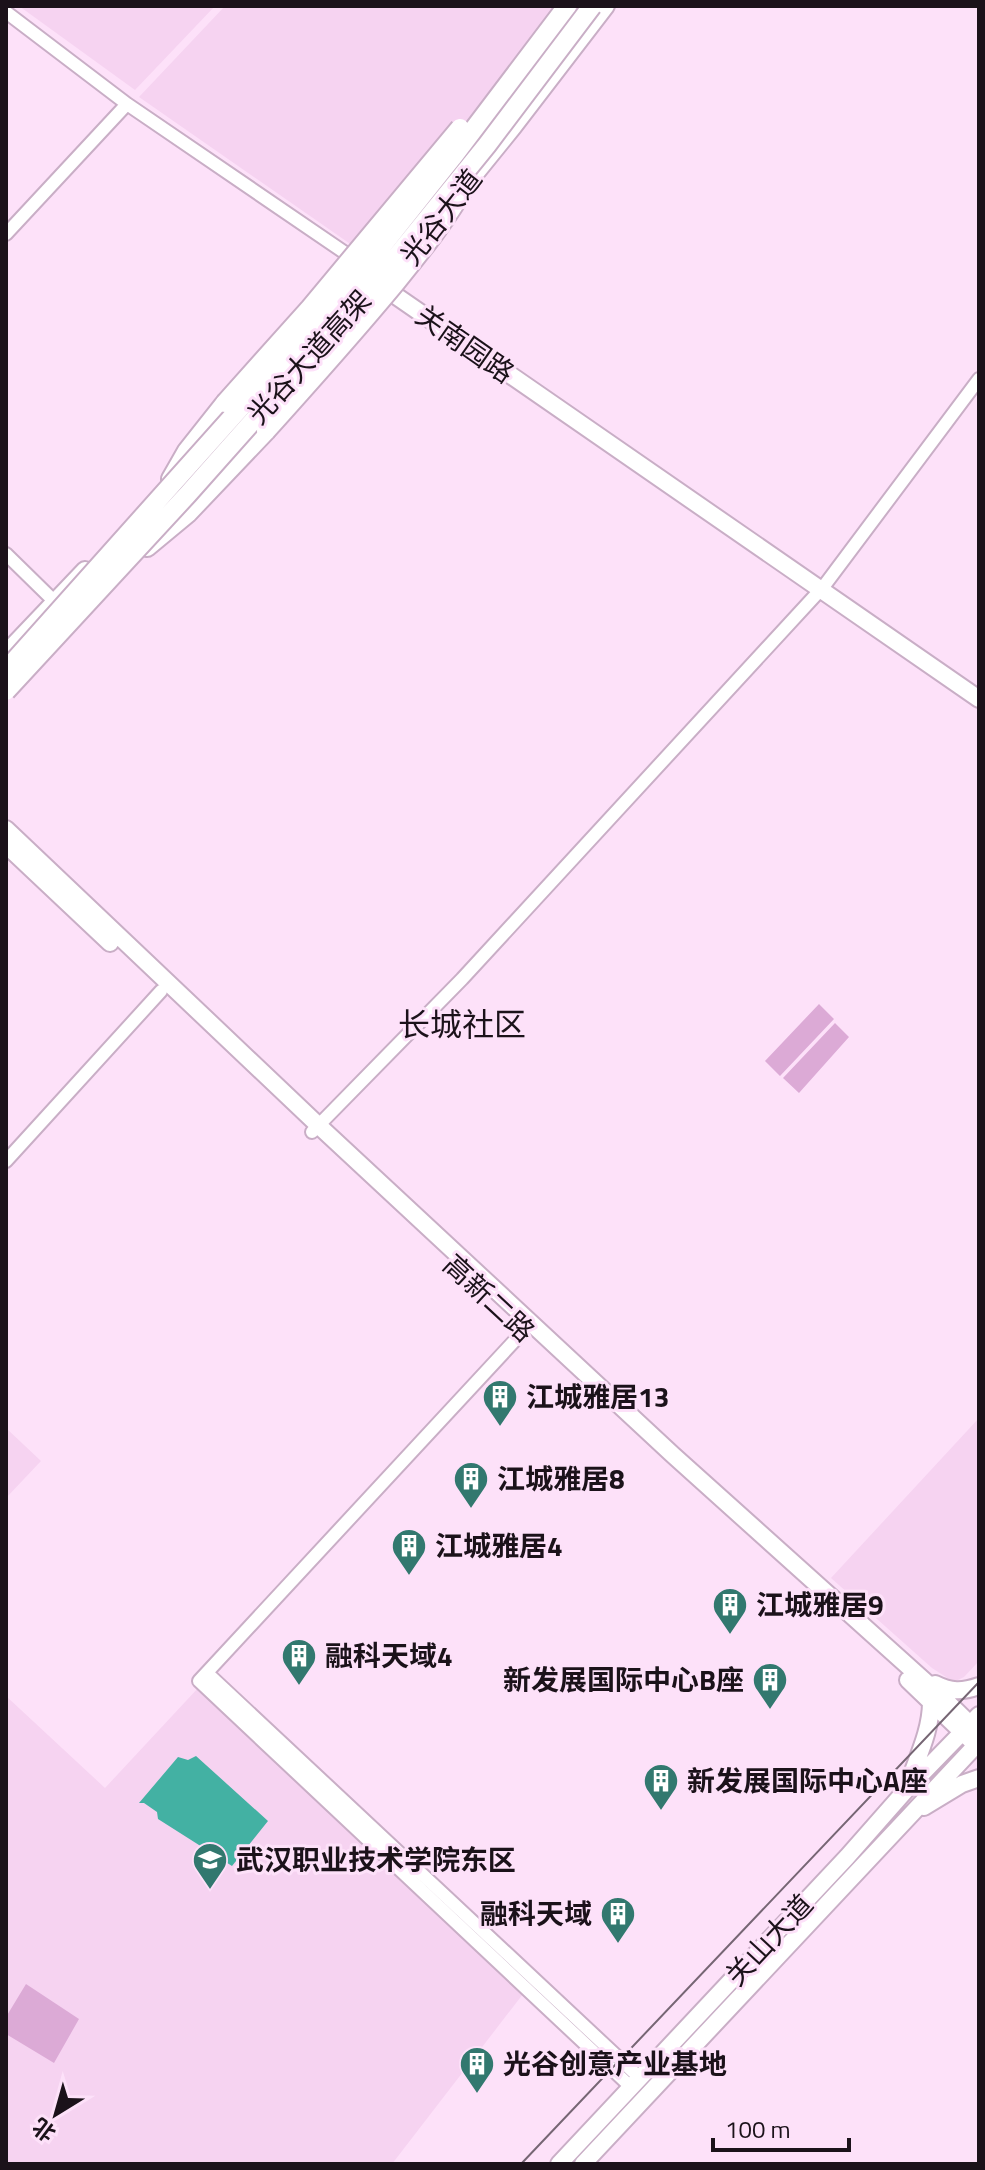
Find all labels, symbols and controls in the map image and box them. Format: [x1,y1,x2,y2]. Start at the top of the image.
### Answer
street label: 光谷大道 [389,159,492,274]
street label: 光谷大道高架 [236,280,381,433]
street label: 关南园路 [407,294,523,393]
district label: 长城社区 [398,1000,526,1048]
street label: 高新二路 [434,1244,545,1352]
place label: 江城雅居13 [526,1375,669,1418]
building icon: 江城雅居13 [481,1378,519,1428]
place label: 江城雅居8 [497,1457,625,1500]
building icon: 江城雅居8 [452,1460,490,1510]
place label: 江城雅居4 [435,1524,563,1567]
building icon: 江城雅居4 [390,1527,428,1577]
place label: 江城雅居9 [756,1583,884,1626]
building icon: 江城雅居9 [711,1586,749,1636]
place label: 融科天域4 [325,1634,453,1677]
building icon: 融科天域4 [280,1637,318,1687]
place label: 新发展国际中心B座 [503,1658,744,1701]
building icon: 新发展国际中心B座 [751,1661,789,1711]
place label: 新发展国际中心A座 [687,1759,928,1802]
building icon: 新发展国际中心A座 [642,1762,680,1812]
place label: 武汉职业技术学院东区 [236,1838,516,1881]
school or university icon: 武汉职业技术学院东区 [191,1841,229,1891]
street label: 关山大道 [715,1884,823,1995]
place label: 融科天域 [480,1892,592,1935]
building icon: 融科天域 [599,1895,637,1945]
place label: 光谷创意产业基地 [503,2042,727,2085]
building icon: 光谷创意产业基地 [458,2045,496,2095]
north arrow [16,2074,96,2154]
scale bar [713,2102,849,2152]
text: 北 [25,2110,63,2150]
text: 100 m [725,2111,791,2147]

